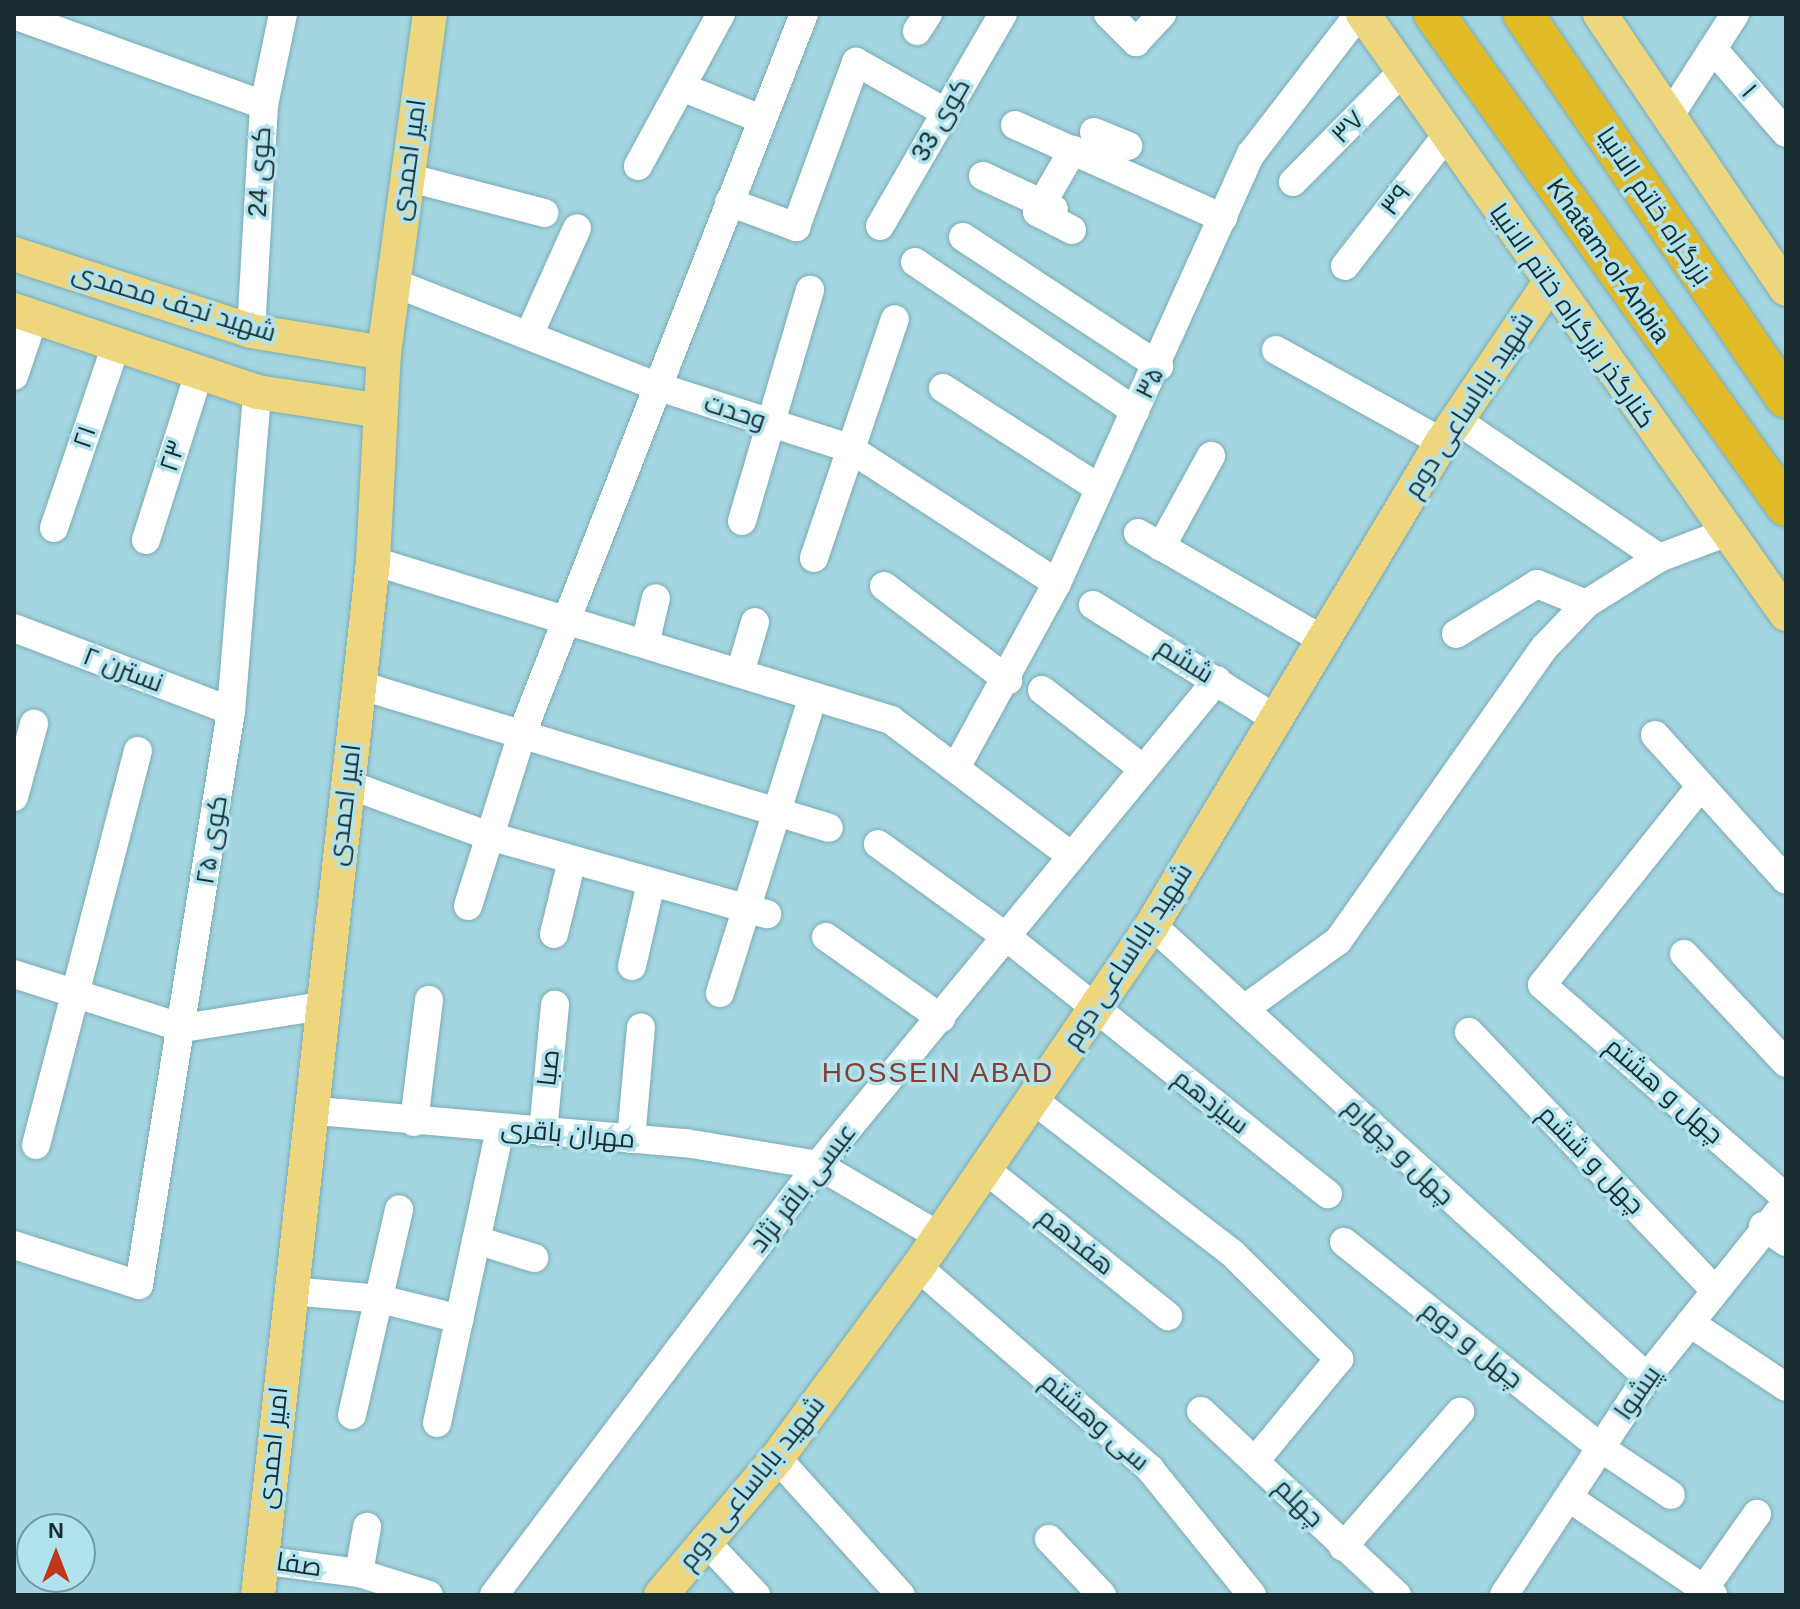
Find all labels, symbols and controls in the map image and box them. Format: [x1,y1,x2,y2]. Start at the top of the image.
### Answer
street label: کوی 33 [905,73,977,167]
street label: ۱ [1735,78,1763,104]
street label: امیر احمدی [385,97,433,223]
street label: ۳۷ [1325,104,1371,150]
street label: بزرگراه خاتم الانبیا [1590,121,1718,291]
street label: کوی 24 [242,126,278,218]
street label: Khatam-ol-Anbia [1540,173,1676,349]
street label: ۳۹ [1374,178,1418,222]
street label: کنارگذر بزرگراه خاتم الانبیا [1483,198,1661,434]
street label: شهید نجف محمدی [68,257,280,349]
street label: شهید باباساعی دوم [1398,307,1540,503]
street label: ۳۵ [1129,362,1171,404]
street label: وحدت [700,387,770,437]
street label: ۲۱ [67,422,103,452]
street label: ۲۳ [153,436,193,476]
street label: ششم [1151,632,1219,690]
street label: نسترن ۲ [79,641,167,699]
street label: امیر احمدی [322,742,368,868]
street label: کوی ۲۵ [190,793,234,887]
street label: شهید باباساعی دوم [1057,858,1199,1054]
street label: چهل و هشتم [1599,1031,1729,1151]
street label: صبا [532,1048,566,1088]
district label: HOSSEIN ABAD [821,1056,1055,1090]
street label: سیزدهم [1167,1063,1255,1141]
street label: چهل و چهارم [1338,1092,1460,1212]
street label: چهل و ششم [1531,1099,1651,1221]
street label: مهران باقری [500,1113,636,1155]
street label: عیسی باقر نژاد [743,1117,863,1259]
street label: هفدهم [1032,1202,1120,1282]
street label: چهل و دوم [1415,1295,1529,1395]
street label: پیشوا [1608,1360,1668,1426]
street label: سی وهشتم [1034,1366,1156,1478]
street label: امیر احمدی [251,1385,295,1511]
street label: شهید باباساعی دوم [672,1390,832,1576]
street label: چهلم [1268,1472,1330,1534]
north arrow [16,1513,96,1593]
text: N [48,1518,64,1543]
street label: صفا [274,1546,324,1584]

